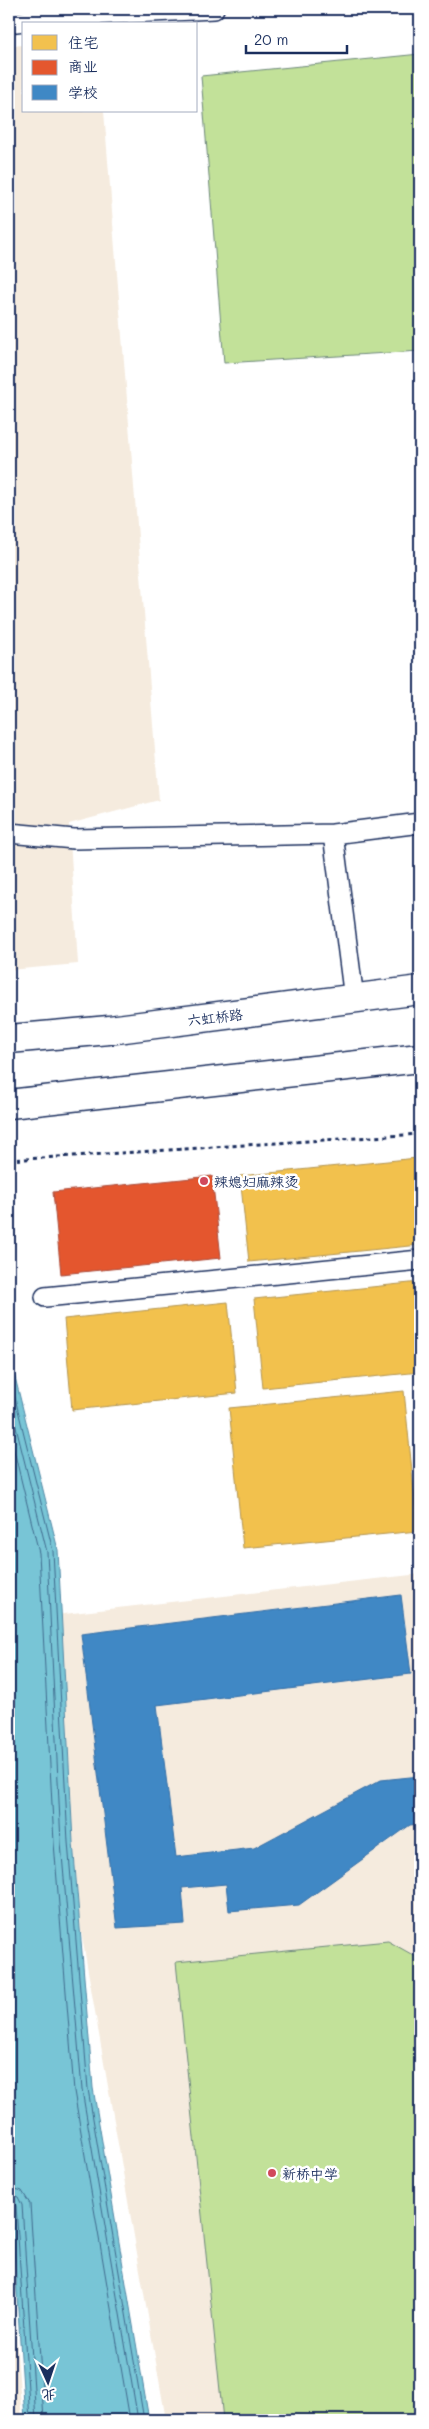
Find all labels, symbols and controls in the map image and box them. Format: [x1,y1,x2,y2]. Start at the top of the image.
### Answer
legend [22,22,198,112]
scale bar [246,22,348,54]
text: 20 m [254,29,288,49]
text: 住宅 [68,32,98,52]
text: 商业 [68,56,98,76]
text: 学校 [68,82,98,102]
street label: 六虹桥路 [186,1004,244,1030]
place label: 辣媳妇麻辣烫 [214,1172,298,1191]
marker: 辣媳妇麻辣烫 [198,1175,210,1187]
place label: 新桥中学 [282,2164,338,2183]
marker: 新桥中学 [266,2167,278,2179]
north arrow [22,2356,72,2406]
text: 北 [41,2386,56,2405]

